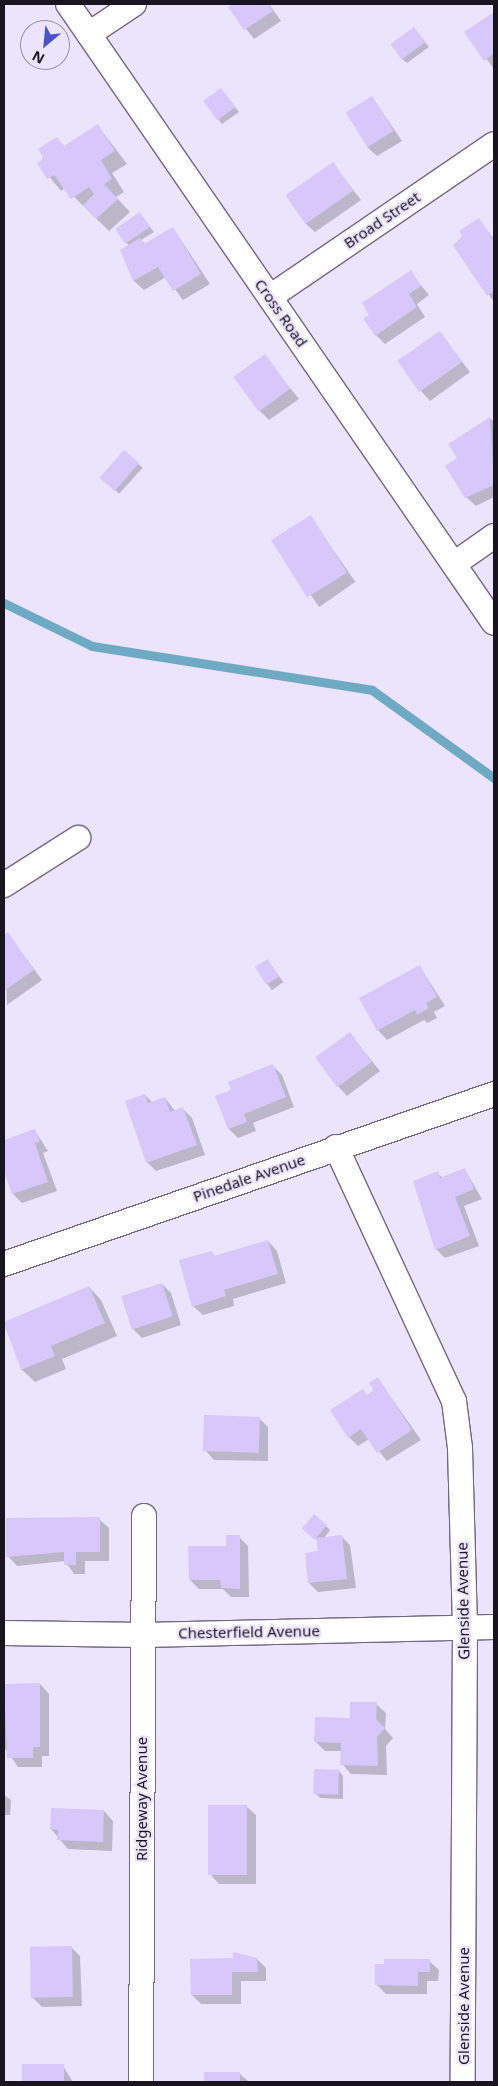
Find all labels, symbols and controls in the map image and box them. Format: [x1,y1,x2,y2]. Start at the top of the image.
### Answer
north arrow [20,20,70,70]
text: N [29,47,48,69]
street label: Broad Street [340,188,424,252]
street label: Cross Road [251,276,311,350]
street label: Pinedale Avenue [191,1150,307,1206]
street label: Glenside Avenue [453,1542,473,1660]
street label: Chesterfield Avenue [178,1622,320,1642]
street label: Ridgeway Avenue [133,1737,151,1861]
street label: Glenside Avenue [455,1947,473,2065]

